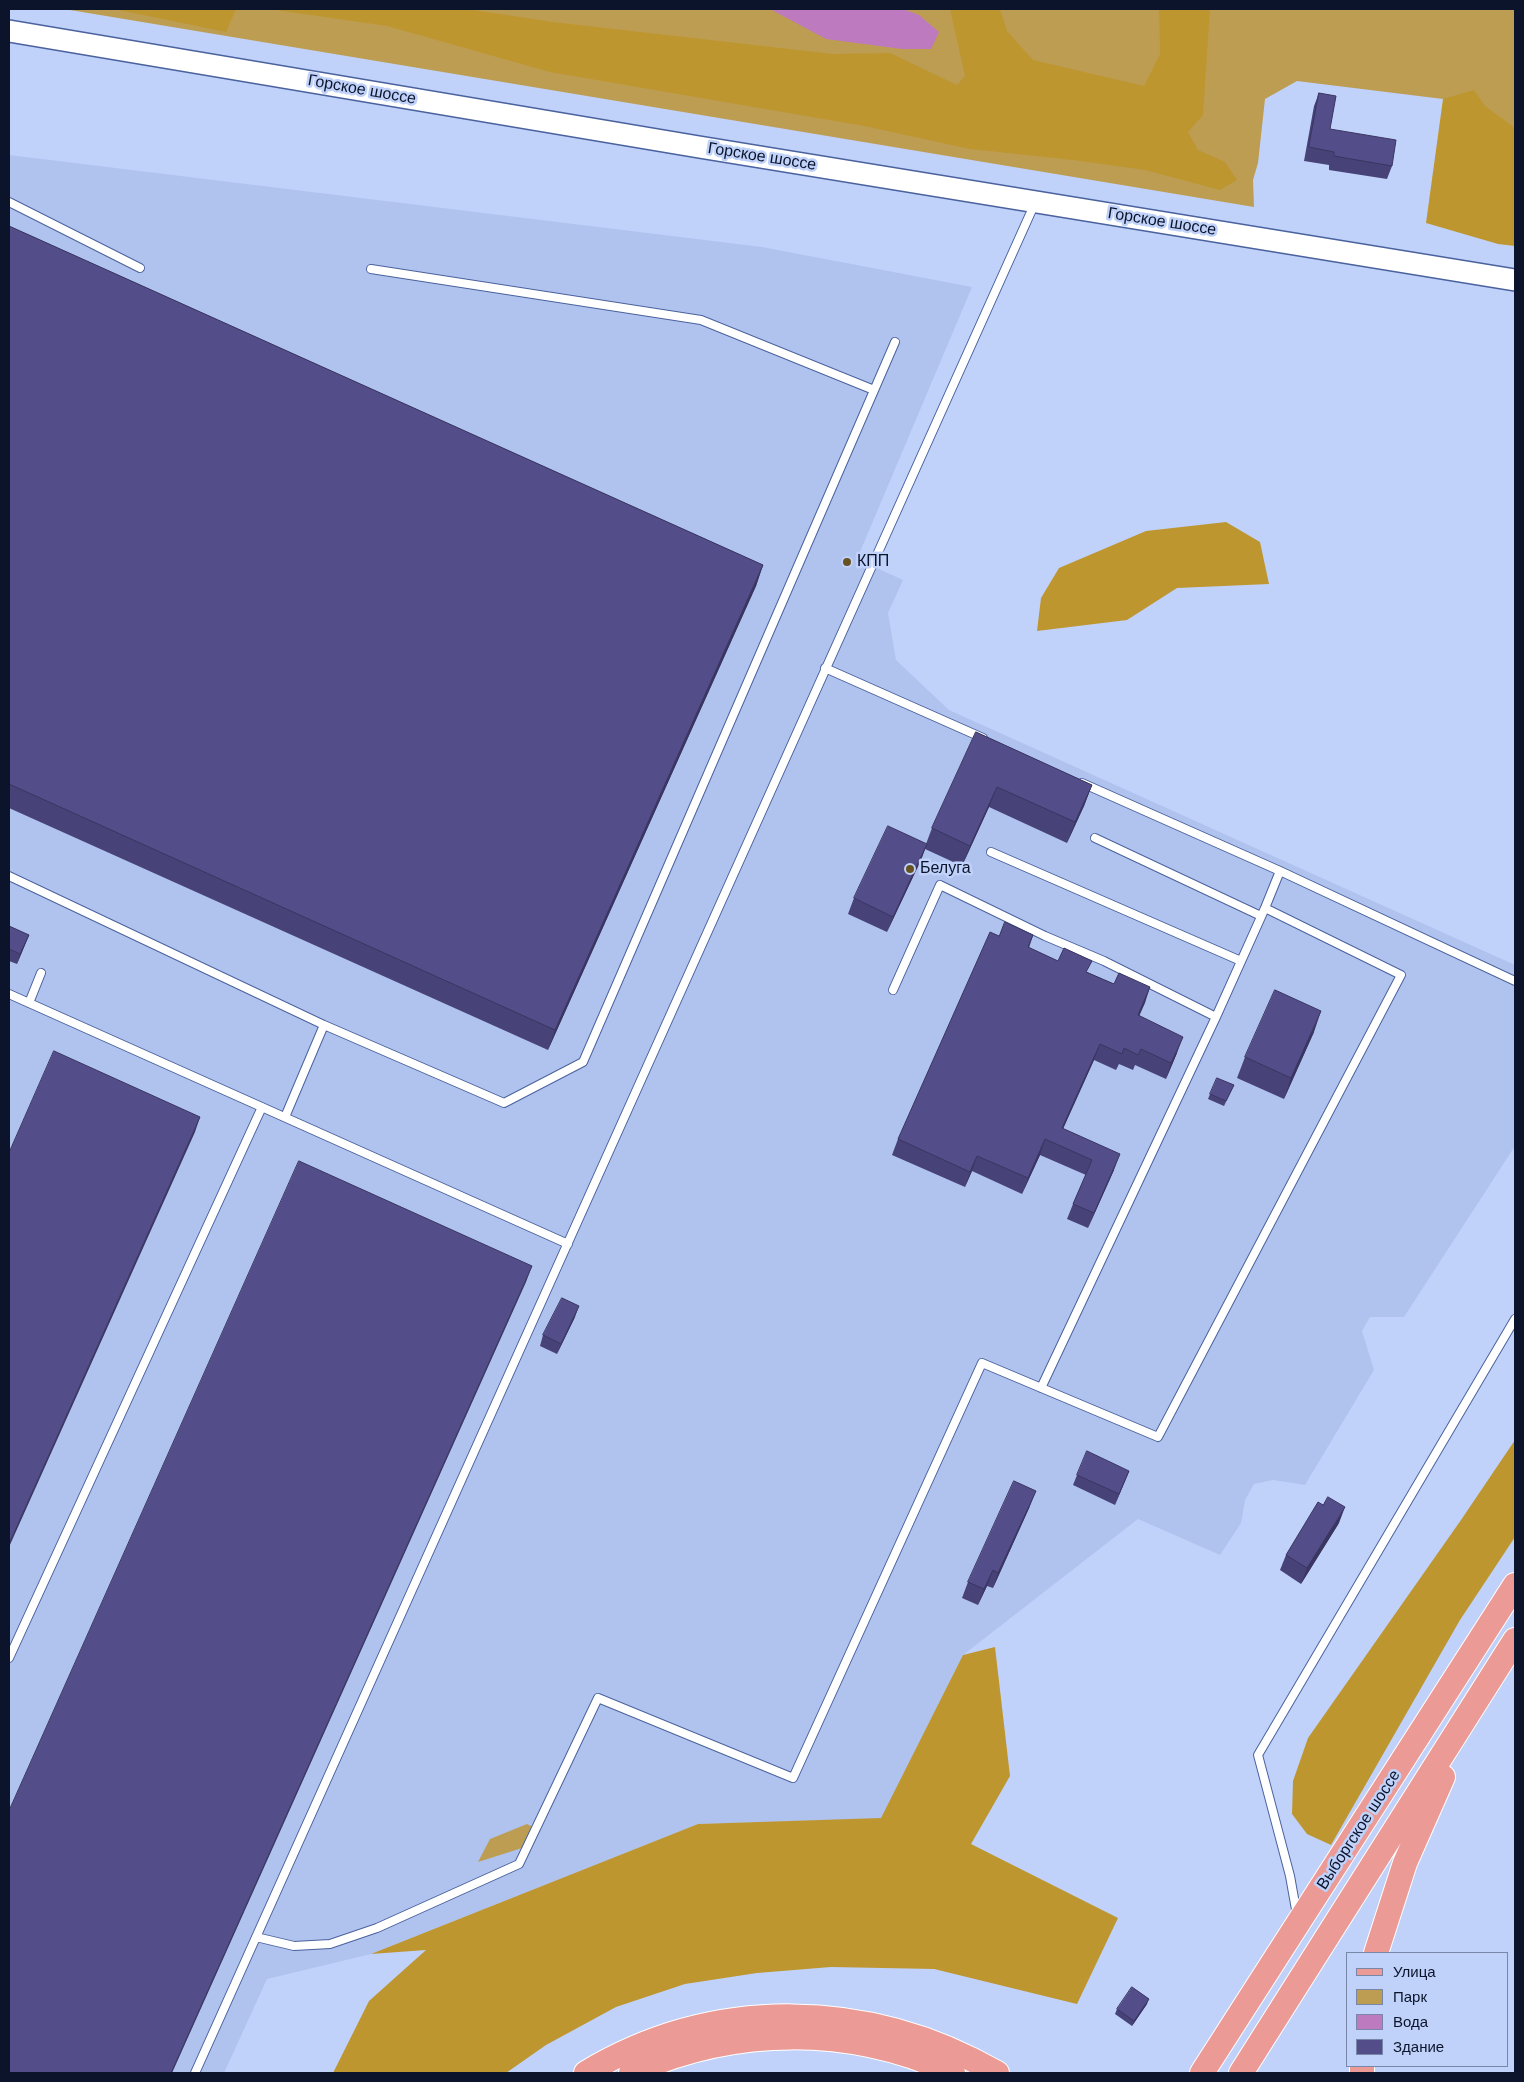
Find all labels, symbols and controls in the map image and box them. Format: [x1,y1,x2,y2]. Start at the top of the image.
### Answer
street label: Горское шоссе [306,71,418,109]
street label: Горское шоссе [706,139,818,175]
street label: Горское шоссе [1106,204,1218,240]
place label: КПП [857,552,889,572]
marker: КПП [841,556,853,568]
place label: Белуга [920,859,971,879]
marker: Белуга [904,863,916,875]
street label: Выборгское шоссе [1313,1767,1405,1893]
legend [1346,1952,1509,2067]
text: Улица [1393,1963,1436,1980]
text: Парк [1393,1988,1427,2005]
text: Вода [1393,2013,1428,2030]
text: Здание [1393,2038,1444,2055]

